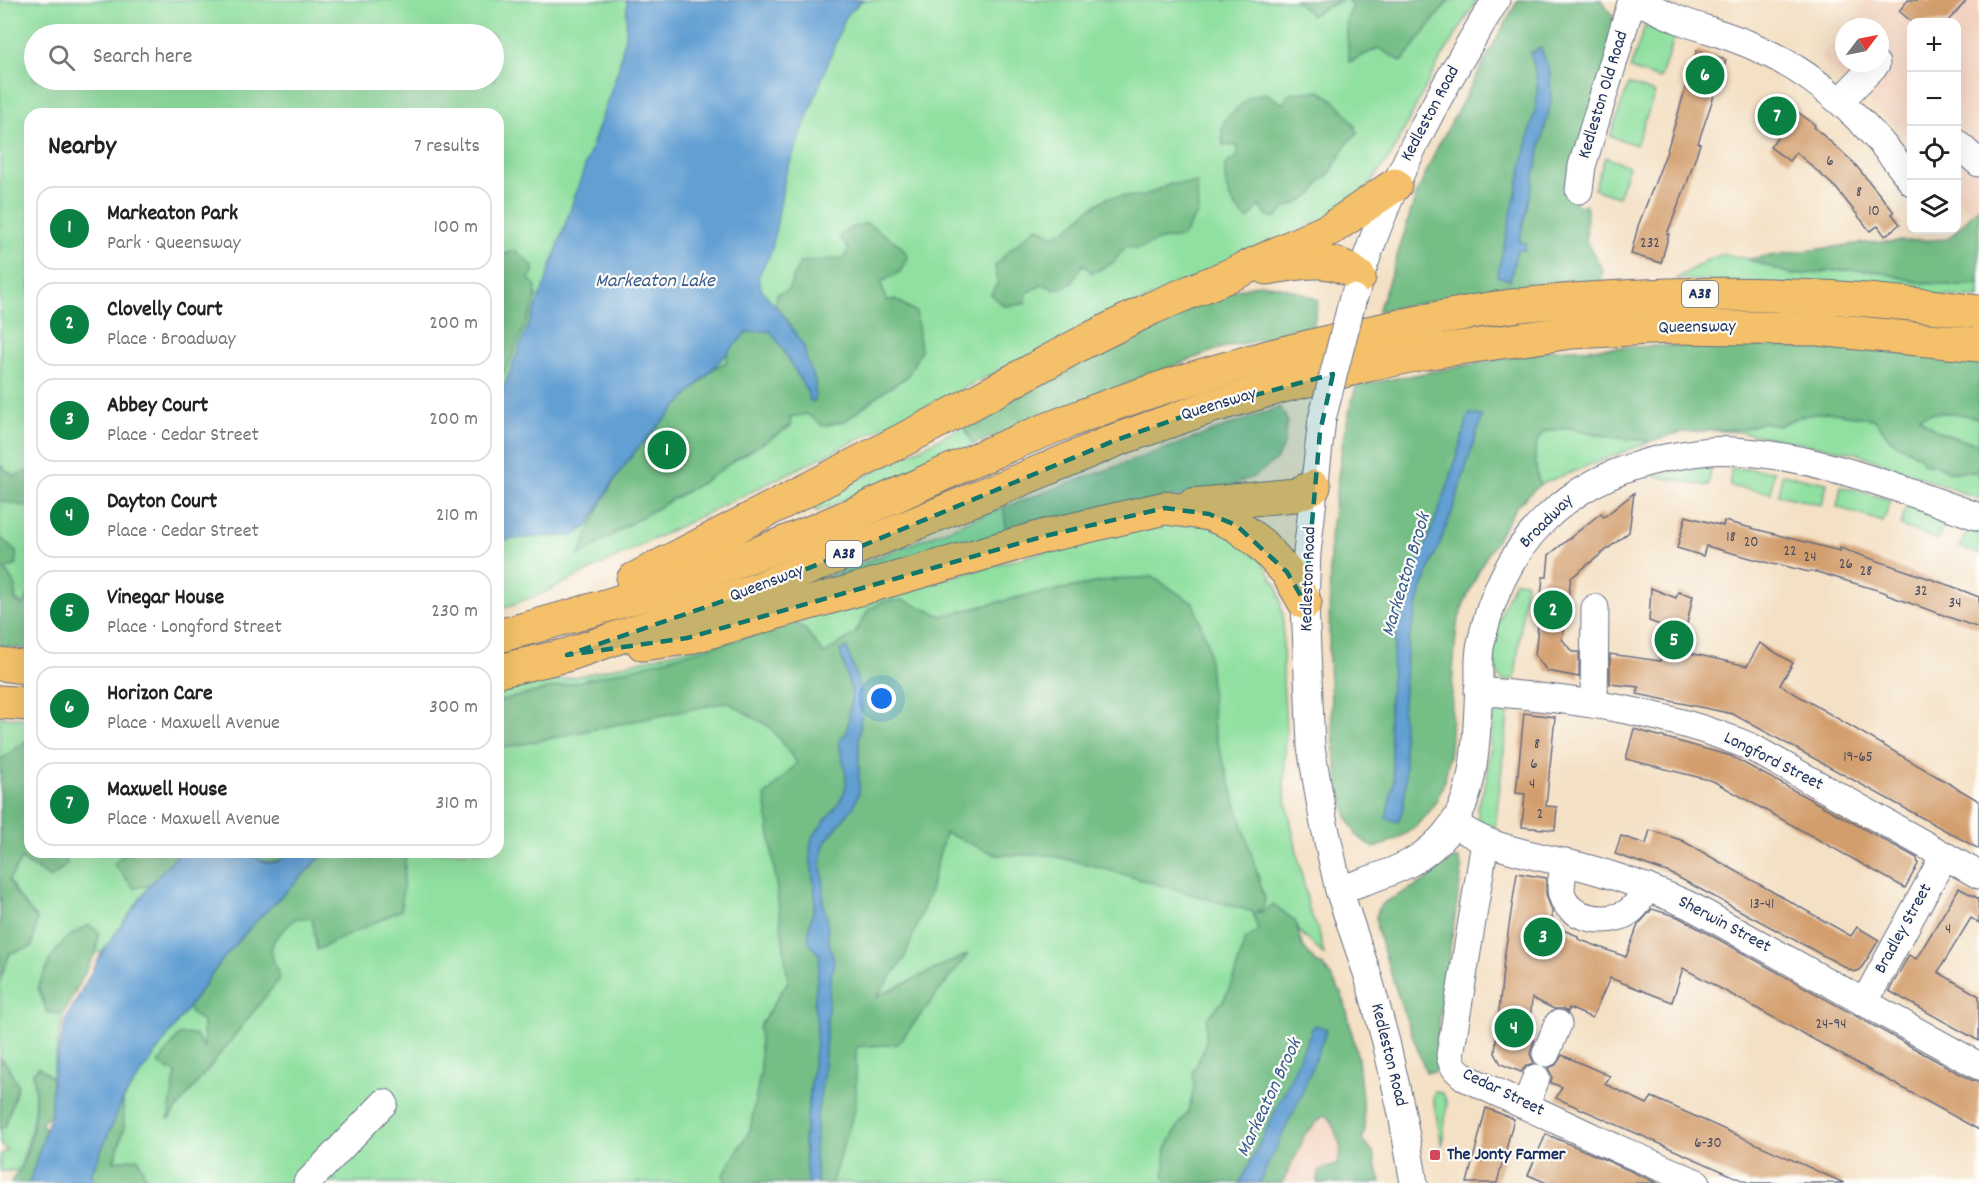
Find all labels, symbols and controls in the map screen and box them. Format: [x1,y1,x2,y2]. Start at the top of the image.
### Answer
north arrow [1835,18,1889,72]
map controls [1907,18,1961,234]
button: + [1907,18,1961,72]
search box [24,24,504,90]
street label: Kedleston Old Road [1573,28,1635,162]
icon: search [45,41,78,74]
text: Search here [93,42,192,73]
pin: 6 [1686,52,1724,98]
street label: Kedleston Road [1395,62,1467,166]
button: − [1907,72,1961,126]
pin: 7 [1758,94,1796,138]
button: locate [1907,126,1961,180]
text: Nearby [48,129,116,166]
text: 7 results [414,133,480,161]
house number: 6 [1826,151,1834,173]
button: layers [1907,180,1961,234]
house number: 8 [1856,182,1862,204]
text: Markeaton Park [107,199,238,230]
house number: 10 [1868,201,1880,223]
text: 1 [67,214,72,242]
text: 100 m [434,214,478,242]
text: Park · Queensway [107,230,241,258]
house number: 232 [1640,233,1660,255]
water label: Markeaton Lake [595,268,716,296]
road number: A38 [1682,281,1718,307]
text: Clovelly Court [107,295,223,326]
text: 2 [65,310,74,338]
text: 200 m [429,310,478,338]
street label: Queensway [1658,315,1737,341]
text: Place · Broadway [107,326,236,354]
street label: Queensway [1178,382,1260,428]
text: Abbey Court [107,391,208,422]
text: 3 [65,406,74,434]
text: 200 m [429,406,478,434]
text: Place · Cedar Street [107,422,259,450]
pin: 1 [648,428,686,472]
text: Dayton Court [107,487,217,518]
street label: Broadway [1514,489,1580,555]
text: 4 [65,502,74,530]
text: 210 m [436,502,478,530]
water label: Markeaton Brook [1375,508,1440,640]
text: Place · Cedar Street [107,518,259,546]
street label: Kedleston Road [1295,526,1323,632]
house number: 18 [1726,527,1736,549]
house number: 20 [1744,532,1758,554]
road number: A38 [826,541,862,567]
house number: 22 [1783,541,1797,563]
house number: 24 [1804,547,1816,569]
house number: 26 [1839,554,1853,576]
street label: Queensway [726,558,808,610]
house number: 28 [1860,561,1872,583]
house number: 32 [1914,581,1928,603]
text: Vinegar House [107,583,224,614]
pin: 2 [1534,588,1572,632]
house number: 34 [1949,593,1961,615]
text: 5 [65,598,74,626]
text: 230 m [431,598,478,626]
text: Place · Longford Street [107,614,282,642]
pin: 5 [1654,618,1694,662]
text: Horizon Care [107,679,213,710]
your location [867,684,896,713]
text: 6 [65,694,74,722]
text: 300 m [429,694,478,722]
text: Place · Maxwell Avenue [107,710,280,738]
street label: Longford Street [1719,726,1828,798]
house number: 8 [1534,734,1540,756]
house number: 19-65 [1843,747,1873,769]
house number: 6 [1530,754,1538,776]
house number: 4 [1529,774,1535,796]
text: Maxwell House [107,775,227,806]
text: 7 [66,790,73,818]
text: 310 m [436,790,478,818]
house number: 2 [1537,804,1543,826]
text: Place · Maxwell Avenue [107,806,280,834]
street label: Bradley Street [1869,879,1939,979]
street label: Sherwin Street [1673,890,1775,960]
house number: 13-41 [1750,894,1774,916]
pin: 3 [1524,914,1562,960]
house number: 4 [1945,919,1951,941]
street label: Kedleston Road [1363,1001,1413,1109]
pin: 4 [1494,1006,1534,1050]
house number: 24-94 [1815,1014,1847,1036]
water label: Markeaton Brook [1230,1032,1310,1162]
street label: Cedar Street [1458,1062,1548,1124]
house number: 6-30 [1694,1133,1722,1155]
place label: The Jonty Farmer [1447,1143,1566,1168]
marker: The Jonty Farmer [1428,1148,1442,1162]

